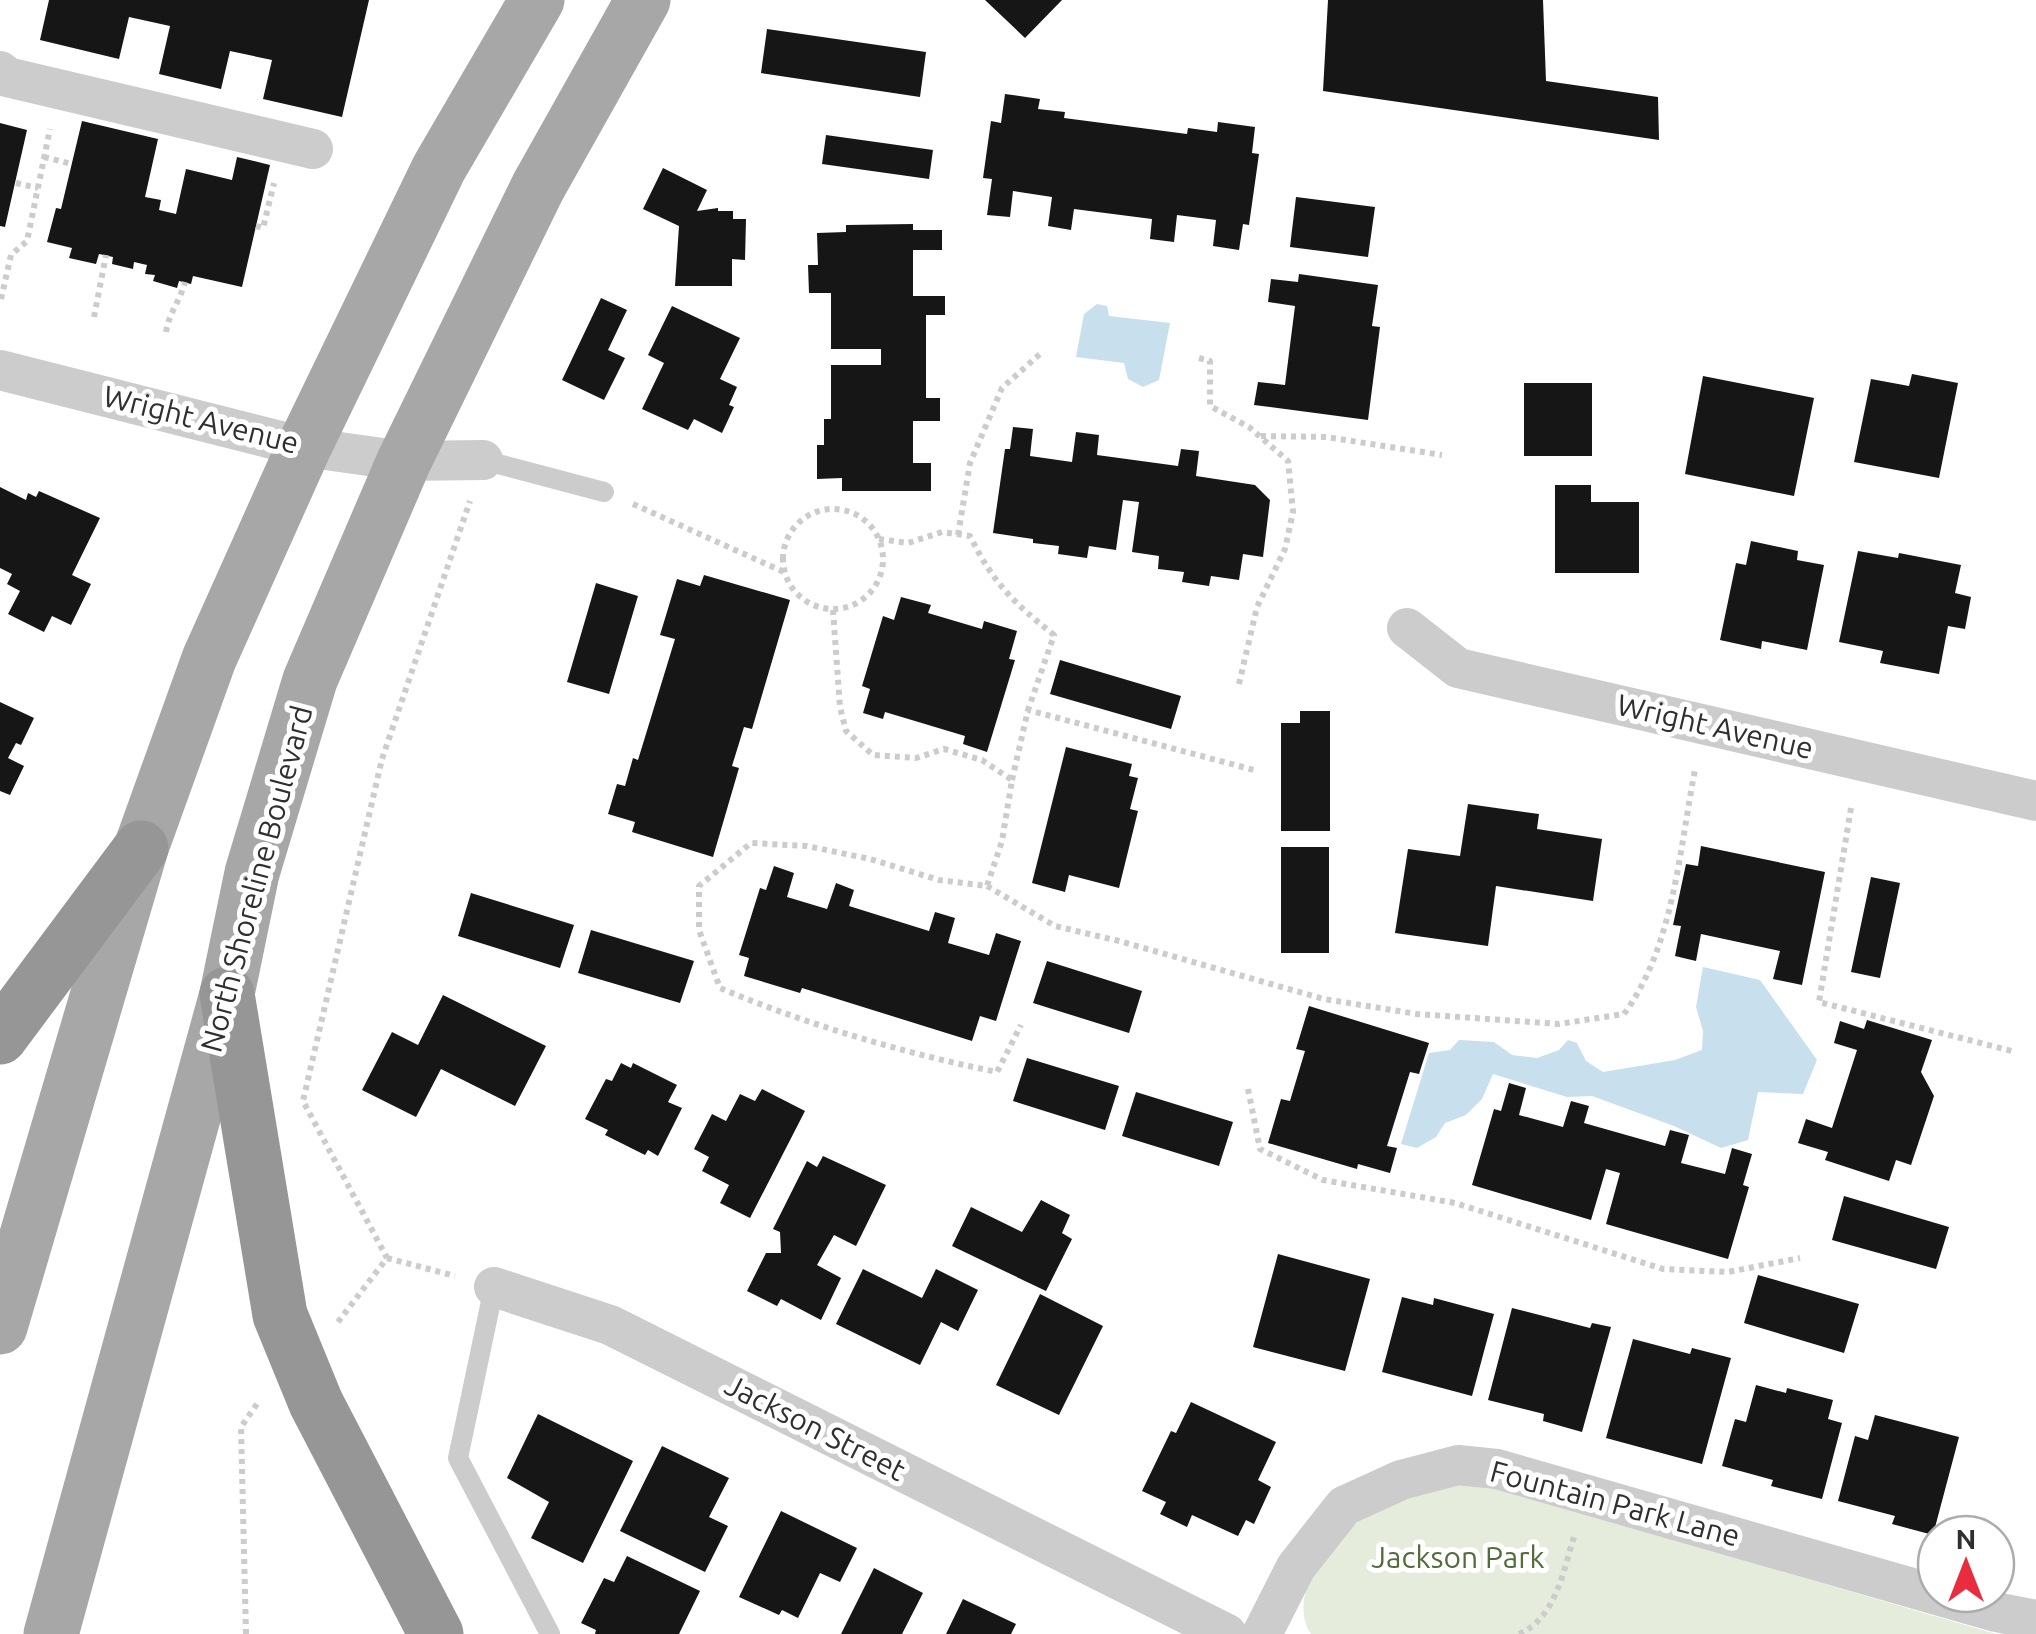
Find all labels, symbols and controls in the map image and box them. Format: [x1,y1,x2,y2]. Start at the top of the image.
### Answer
street label: Wright Avenue [100,378,302,460]
street label: Wright Avenue [1614,687,1817,765]
street label: North Shoreline Boulevard [193,702,319,1056]
street label: Jackson Street [720,1367,911,1487]
street label: Fountain Park Lane [1487,1453,1744,1553]
north arrow [1916,1514,2016,1614]
text: N [1956,1523,1976,1554]
park label: Jackson Park [1371,1540,1545,1574]

